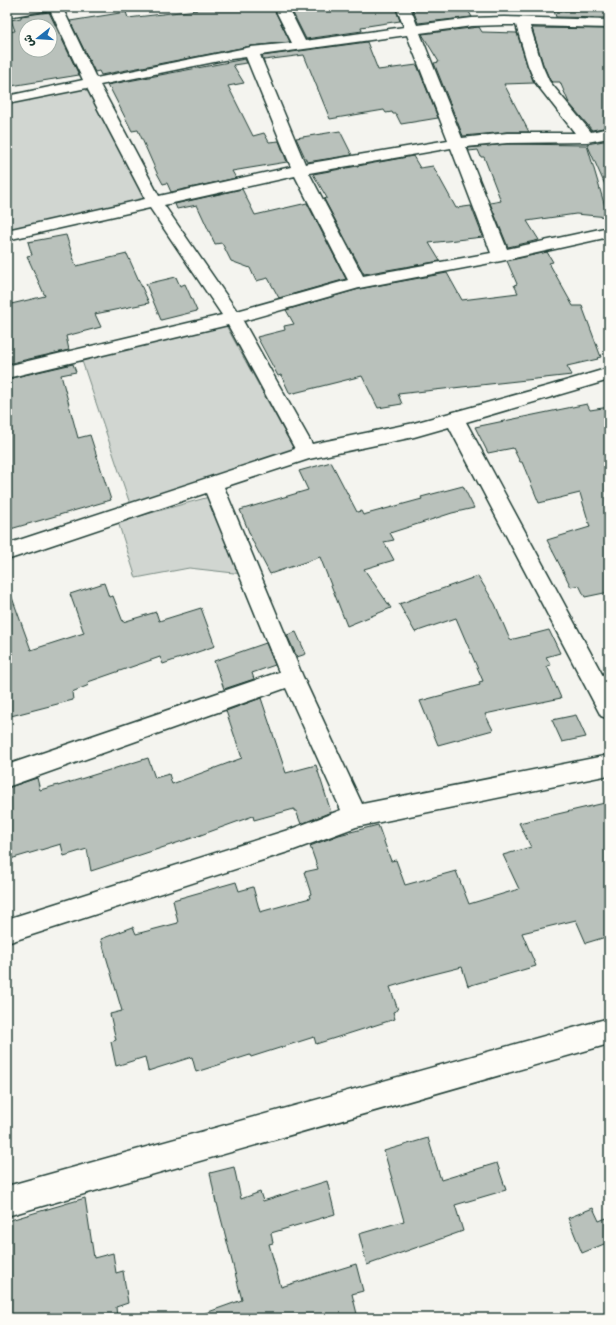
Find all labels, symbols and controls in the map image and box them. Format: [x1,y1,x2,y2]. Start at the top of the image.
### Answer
north arrow [18,18,58,58]
text: ش [23,33,38,48]

